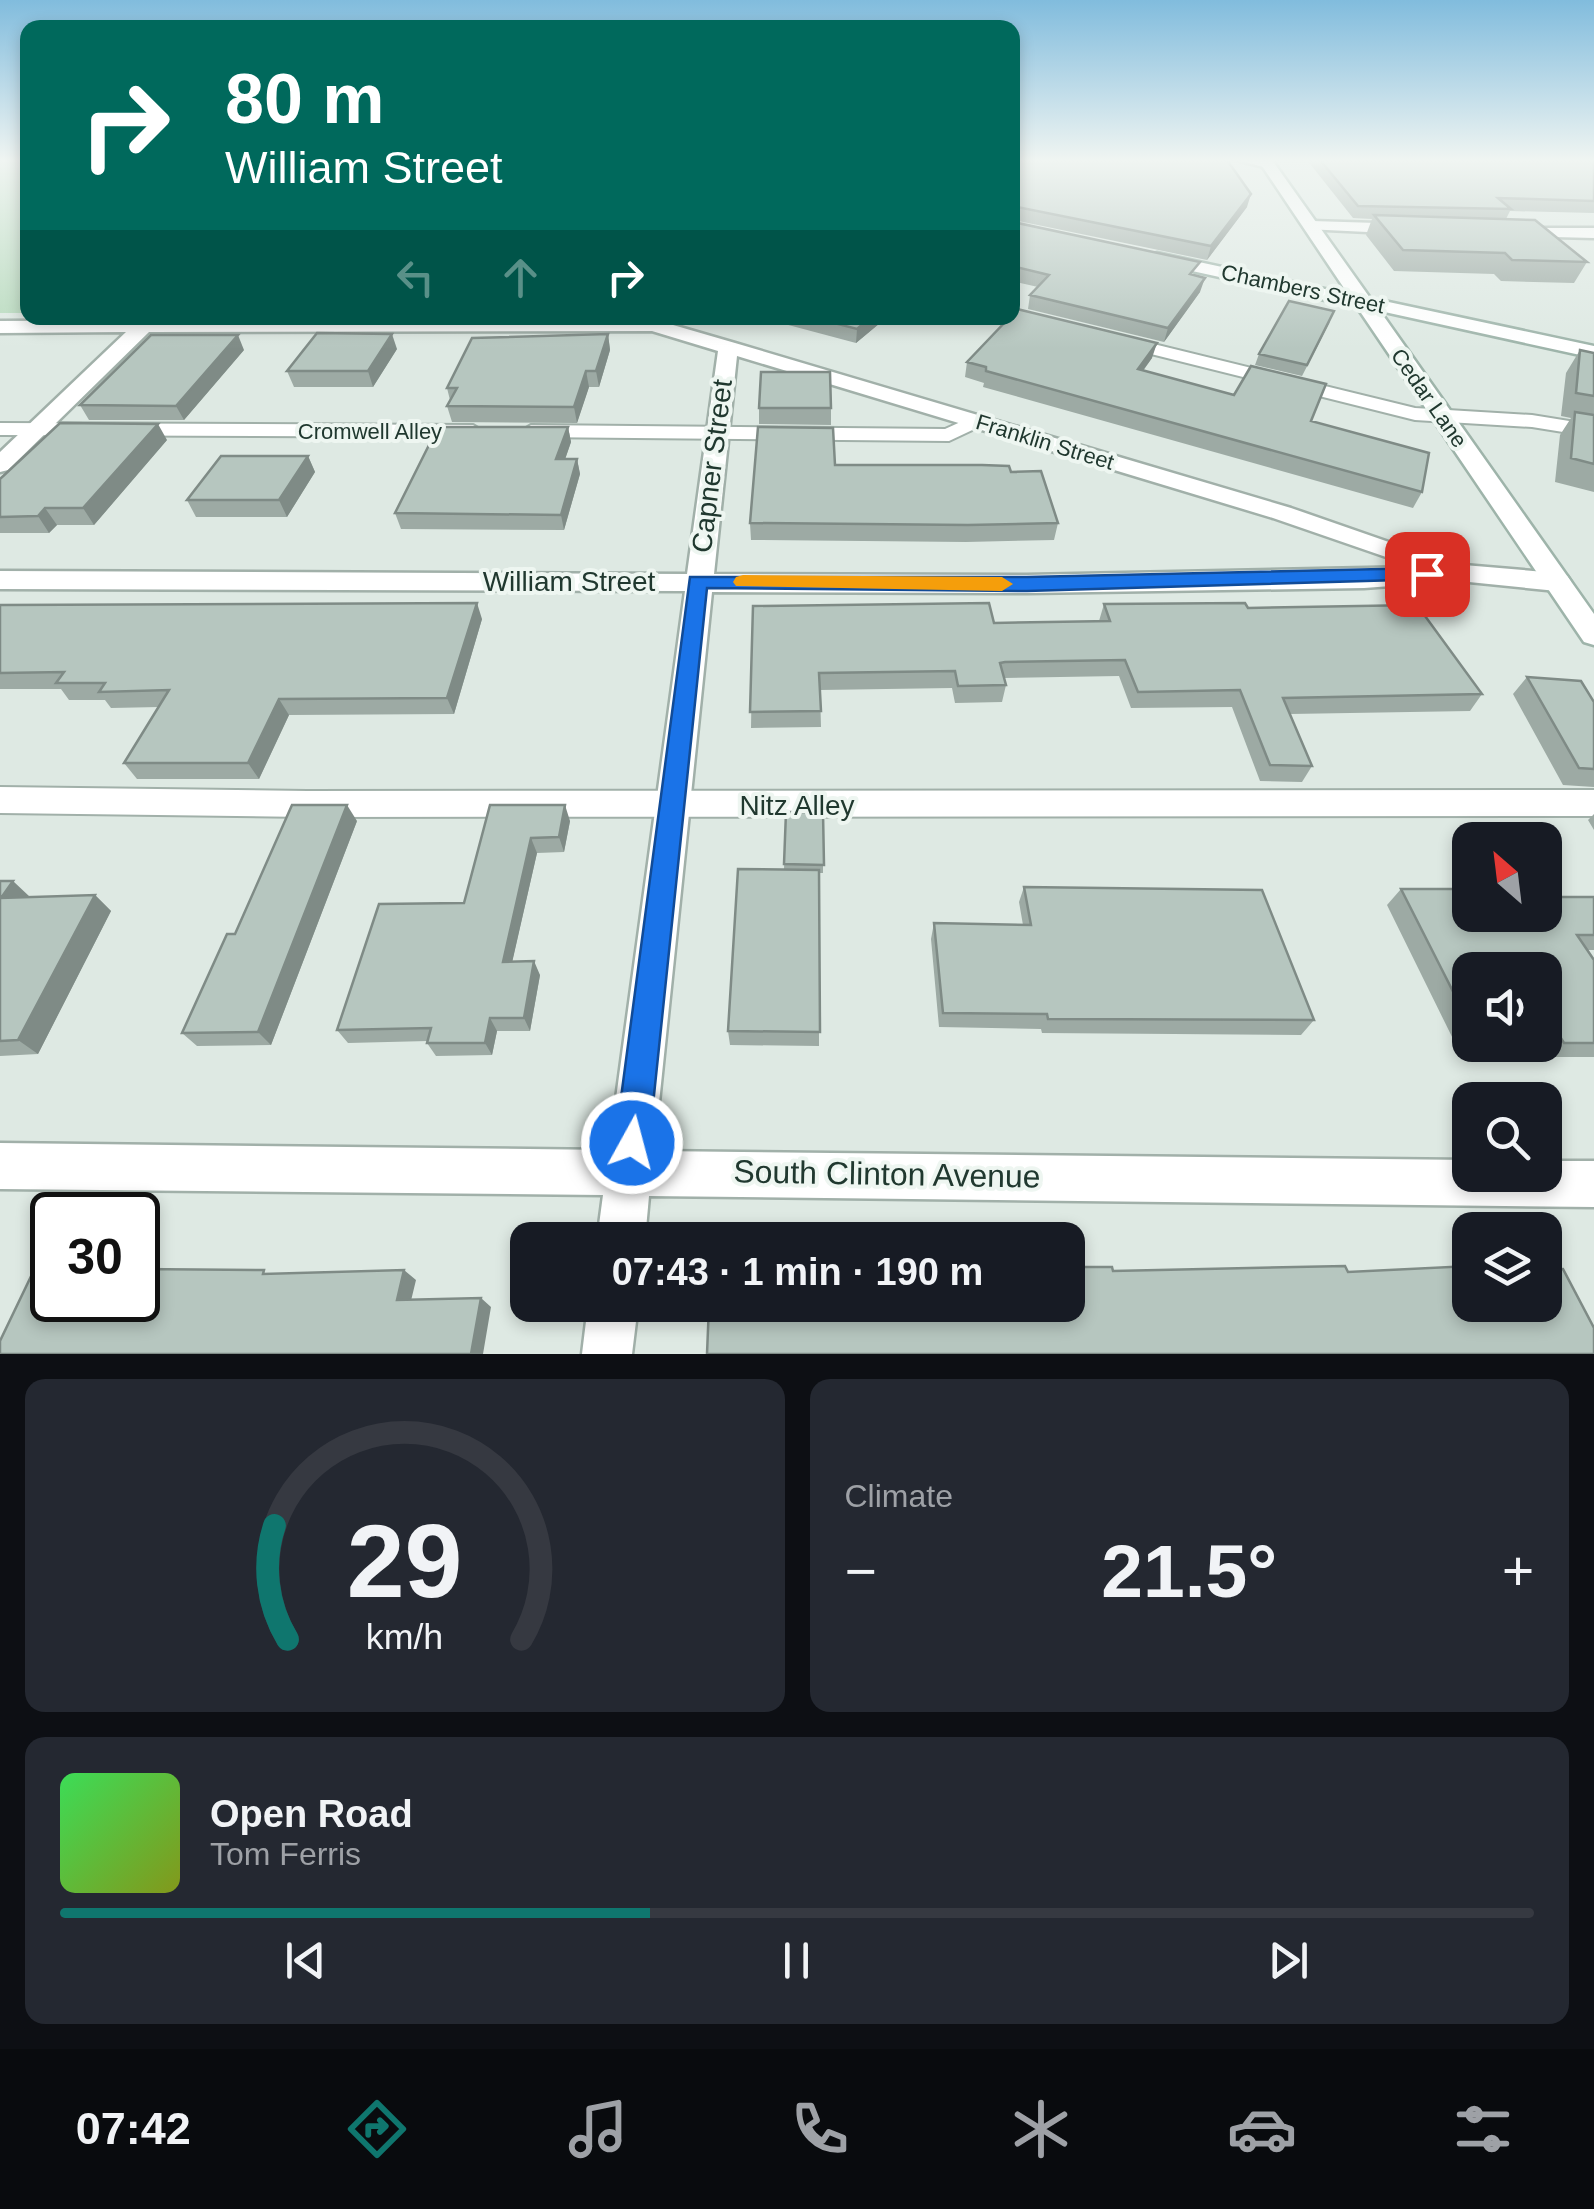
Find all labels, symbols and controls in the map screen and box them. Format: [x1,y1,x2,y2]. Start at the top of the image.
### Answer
icon: right [60,60,190,190]
text: 80 m [225,60,385,138]
text: William Street [225,142,503,193]
icon: left [388,250,443,305]
icon: ahead [493,250,548,305]
icon: right [598,250,653,305]
street label: Chambers Street [1219,259,1387,319]
street label: Cedar Lane [1386,344,1472,452]
street label: Capner Street [686,377,738,554]
street label: Franklin Street [973,409,1117,475]
street label: Cromwell Alley [298,419,442,444]
pin [1385,532,1470,617]
icon: arrive [1400,547,1455,602]
street label: William Street [483,566,656,597]
street label: Nitz Alley [739,790,855,821]
north arrow [1452,822,1562,932]
map controls [1452,822,1562,1322]
button: sound [1452,952,1562,1062]
button: search [1452,1082,1562,1192]
position arrow [580,1091,684,1195]
street label: South Clinton Avenue [733,1153,1041,1195]
speed limit sign: 30 [30,1192,160,1322]
button: layers [1452,1212,1562,1322]
text: 07:43 · 1 min · 190 m [612,1251,983,1293]
text: Climate [845,1478,953,1514]
text: 29 [347,1503,463,1619]
text: 21.5° [1101,1529,1277,1613]
text: − [845,1540,877,1602]
text: + [1502,1540,1534,1602]
text: km/h [366,1617,443,1657]
text: Open Road [210,1793,413,1835]
text: Tom Ferris [210,1836,361,1872]
icon: previous [278,1933,333,1988]
icon: pause [769,1933,824,1988]
icon: next [1261,1933,1316,1988]
icon: directions [342,2094,412,2164]
icon: music [563,2094,633,2164]
icon: phone [785,2094,855,2164]
icon: climate [1006,2094,1076,2164]
icon: car [1227,2094,1297,2164]
icon: filters [1448,2094,1518,2164]
text: 07:42 [76,2103,191,2154]

